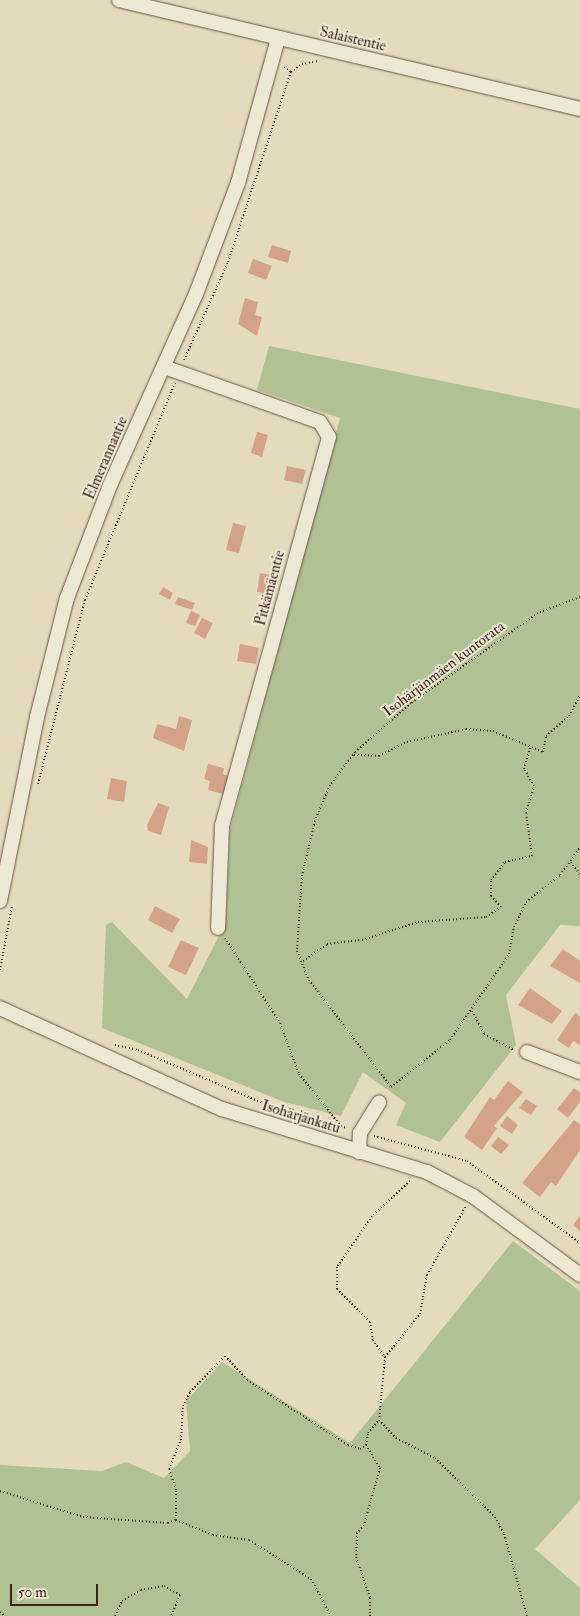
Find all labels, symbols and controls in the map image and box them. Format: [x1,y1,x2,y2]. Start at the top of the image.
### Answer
street label: Salaistentie [318,23,388,55]
street label: Elmerannantie [80,414,132,502]
street label: Pitkämäentie [251,548,289,628]
street label: Isohärjänmäen kuntorata [380,617,508,721]
street label: Isohärjänkatu [260,1097,342,1137]
scale bar [12,1574,100,1606]
text: 50 m [18,1583,47,1602]

